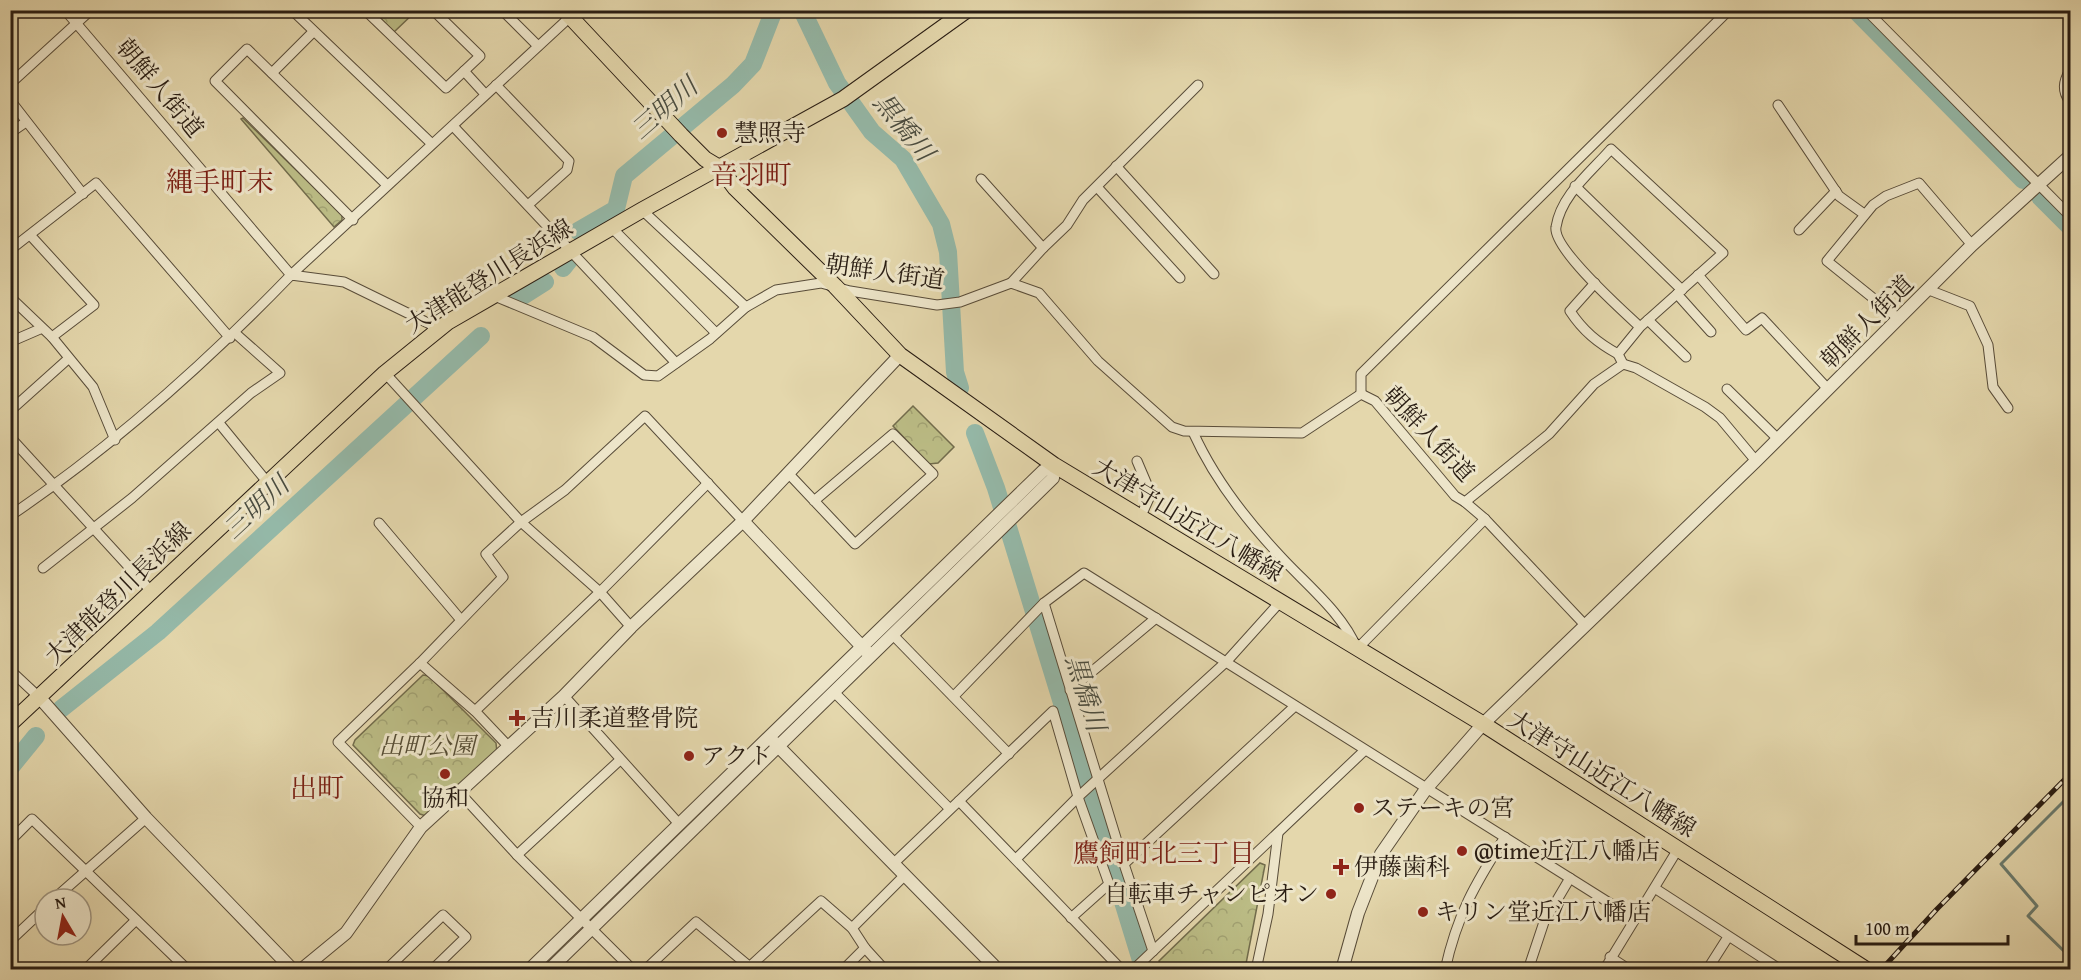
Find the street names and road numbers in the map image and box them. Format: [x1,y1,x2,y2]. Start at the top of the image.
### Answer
street label: 朝鮮人街道 [108,30,212,145]
street label: 大津能登川長浜線 [398,210,579,341]
street label: 朝鮮人街道 [823,246,947,297]
street label: 朝鮮人街道 [1812,267,1921,376]
street label: 朝鮮人街道 [1376,378,1483,489]
street label: 大津守山近江八幡線 [1087,449,1290,590]
street label: 大津能登川長浜線 [36,513,199,672]
street label: 大津守山近江八幡線 [1501,702,1703,846]

